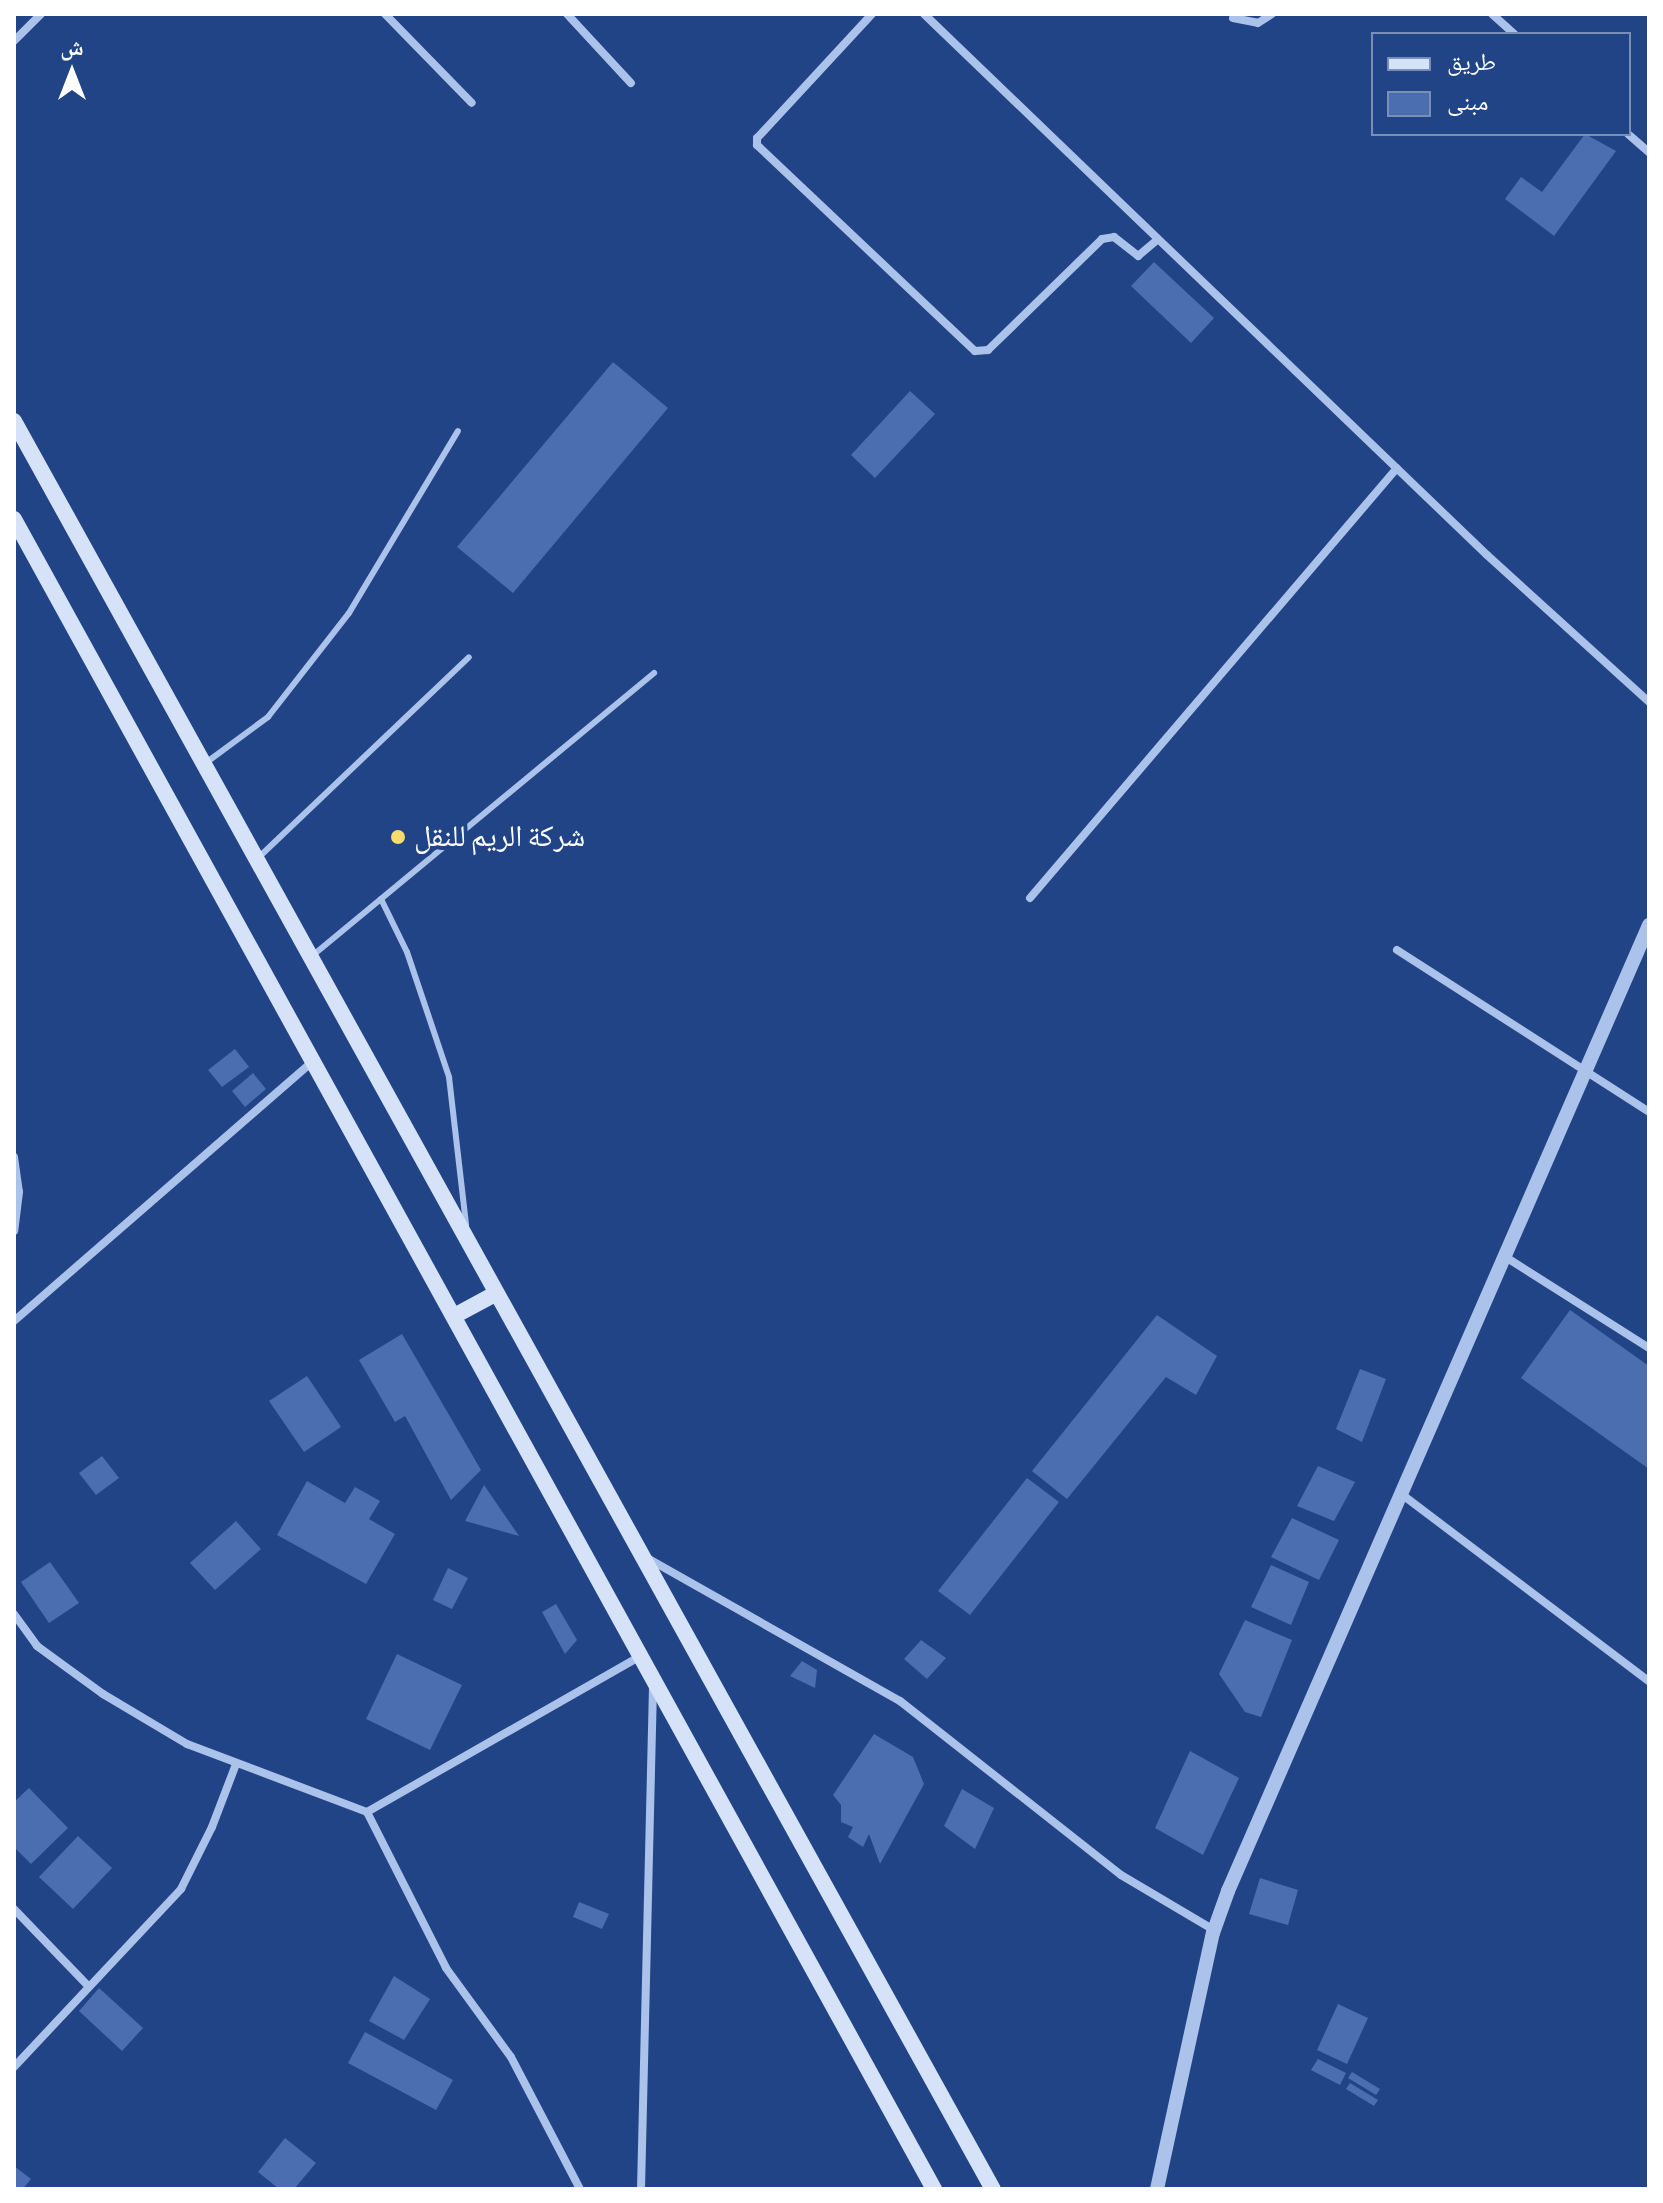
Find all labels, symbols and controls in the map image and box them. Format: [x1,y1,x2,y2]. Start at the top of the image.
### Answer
north arrow [32,32,112,112]
legend [1371,32,1631,136]
text: ش [60,37,84,59]
text: طريق [1447,51,1496,75]
text: مبنى [1447,91,1488,115]
place label: شركة الريم للنقل [414,819,585,855]
marker: شركة الريم للنقل [389,828,407,846]

